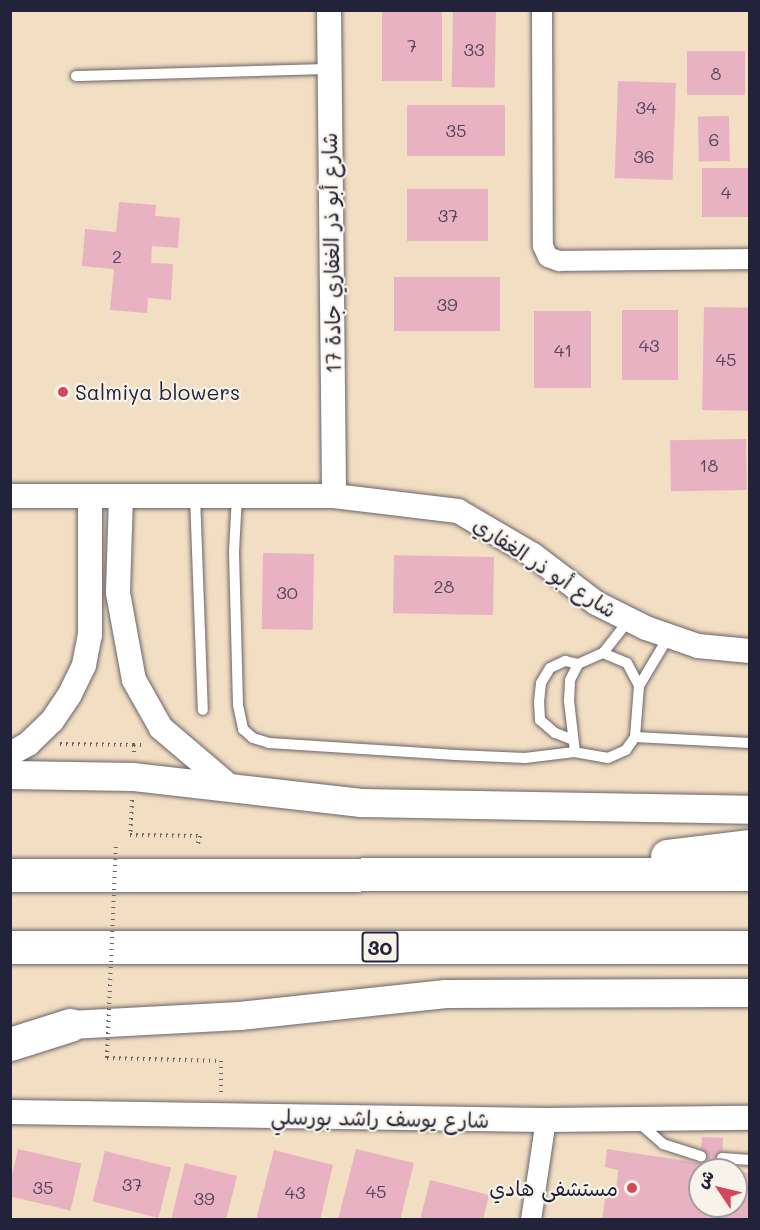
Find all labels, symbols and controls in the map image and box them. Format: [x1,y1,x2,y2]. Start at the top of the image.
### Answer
house number: 7 [407,34,417,56]
house number: 33 [463,38,485,60]
house number: 8 [711,62,721,84]
house number: 34 [635,96,657,118]
house number: 35 [445,119,467,141]
house number: 6 [709,128,719,150]
street label: شارع أبو ذر الغفاري جادة 17 [316,132,346,374]
house number: 36 [633,145,655,167]
house number: 4 [721,181,731,203]
house number: 37 [438,204,458,226]
house number: 2 [112,245,122,267]
house number: 39 [436,293,458,315]
house number: 43 [638,334,660,356]
house number: 41 [554,339,572,361]
house number: 45 [715,348,737,370]
place label: Salmiya blowers [75,379,240,405]
marker: Salmiya blowers [56,385,70,399]
house number: 18 [700,454,718,476]
street label: شارع أبو ذر الغفاري [469,511,621,623]
house number: 28 [434,575,454,597]
house number: 30 [276,581,298,603]
road number: 30 [360,930,400,964]
street label: شارع يوسف راشد بورسلي [271,1103,489,1133]
north arrow [688,1158,748,1218]
text: ش [691,1165,718,1192]
house number: 37 [122,1173,142,1195]
place label: مستشفى هادي [489,1175,618,1201]
house number: 35 [32,1176,54,1198]
marker: مستشفى هادي [623,1179,641,1197]
house number: 45 [365,1180,387,1202]
house number: 43 [284,1181,306,1203]
house number: 39 [193,1187,215,1209]

